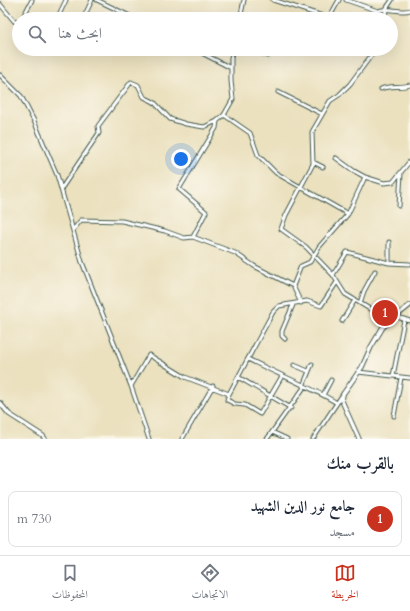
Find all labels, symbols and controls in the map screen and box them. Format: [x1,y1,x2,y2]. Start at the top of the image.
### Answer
search box [12,12,398,56]
icon: search [26,23,48,45]
text: ابحث هنا [58,23,102,43]
your location [171,149,191,169]
pin: 1 [372,298,398,328]
text: بالقرب منك [327,452,394,475]
text: جامع نور الدين الشهيد [251,496,355,516]
text: 730 m [17,510,51,528]
text: 1 [377,510,383,528]
text: مسجد [329,523,355,541]
tab: المحفوظات [52,562,88,605]
tab: الاتجاهات [191,562,228,605]
tab: الخريطة [332,562,358,605]

